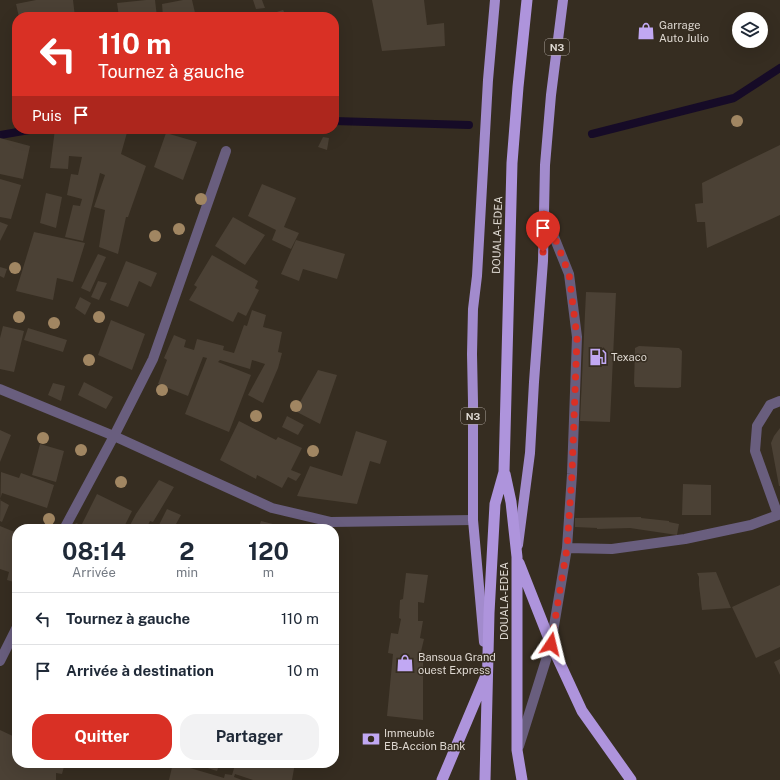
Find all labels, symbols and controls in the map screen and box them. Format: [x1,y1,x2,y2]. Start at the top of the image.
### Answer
map controls [732,12,768,48]
button: layers [732,12,768,48]
place label: Garrage Auto Julio [659,19,709,44]
shop icon: Garrage Auto Julio [636,21,656,41]
text: 110 m [98,27,171,60]
icon: left [32,28,84,80]
road number: N3 [545,39,569,55]
text: Tournez à gauche [98,61,245,82]
icon: arrive [70,104,92,126]
text: Puis [32,107,62,124]
street label: DOUALA-EDEA [490,196,504,274]
pin [526,211,560,252]
icon: arrive [532,217,554,239]
fuel station icon: Texaco [588,347,608,367]
place label: Texaco [611,351,647,363]
road number: N3 [461,408,485,424]
text: 08:14 [62,537,126,565]
text: 2 [179,537,195,565]
text: 120 [248,537,289,565]
street label: DOUALA-EDEA [498,562,510,640]
text: Arrivée [72,565,116,580]
text: min [176,565,198,580]
text: m [263,565,274,580]
icon: left [32,608,54,630]
text: Tournez à gauche [66,610,190,627]
text: 110 m [281,610,319,627]
position arrow [530,623,572,665]
place label: Bansoua Grand ouest Express [418,651,496,676]
shop icon: Bansoua Grand ouest Express [395,653,415,673]
icon: arrive [32,660,54,682]
text: Arrivée à destination [66,662,214,679]
text: 10 m [287,662,319,679]
button: Quitter [32,714,172,760]
button: Partager [180,714,319,760]
place label: Immeuble EB-Accion Bank [384,727,466,752]
bank icon: Immeuble EB-Accion Bank [361,729,381,749]

